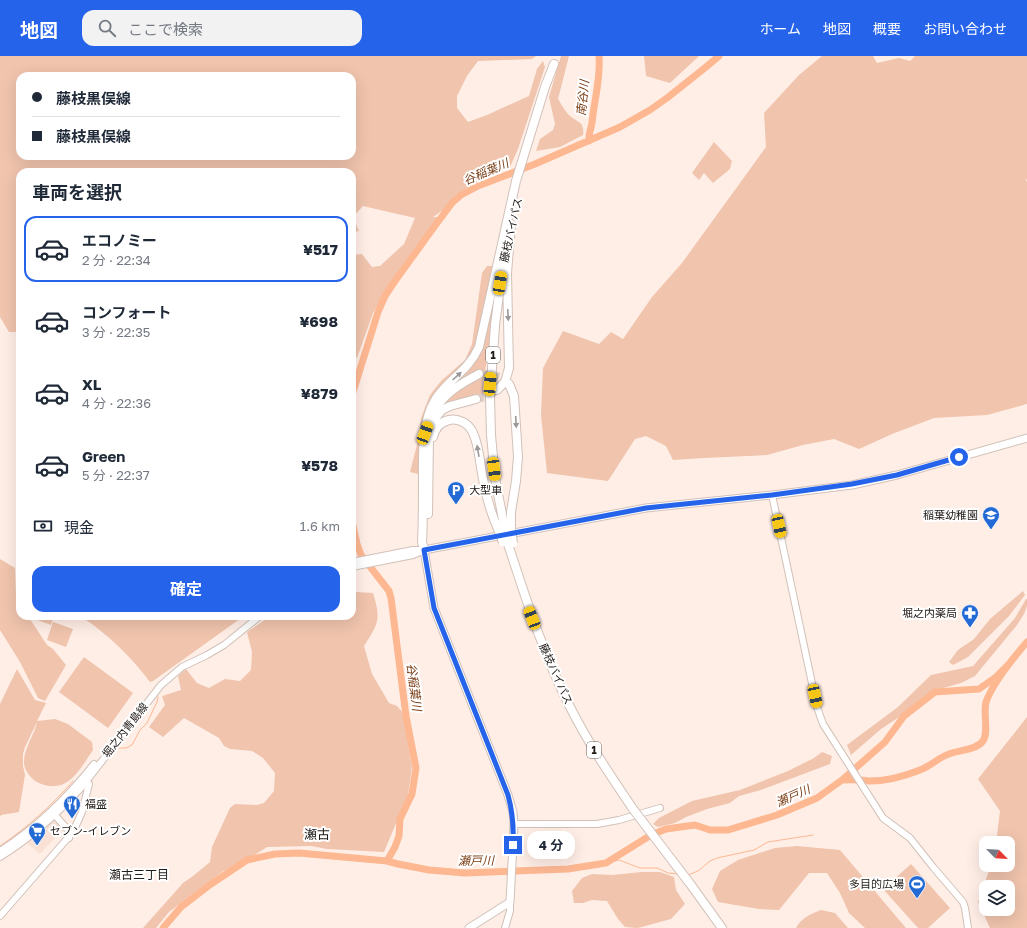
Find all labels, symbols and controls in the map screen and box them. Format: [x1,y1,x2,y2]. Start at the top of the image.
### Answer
search box [82,10,362,46]
icon: search [96,17,118,39]
text: 地図 [20,18,58,41]
text: ここで検索 [128,20,203,38]
text: ホーム [759,20,801,37]
text: 地図 [823,20,851,37]
text: 概要 [873,20,901,37]
text: お問い合わせ [923,20,1007,37]
water label: 南谷川 [573,77,592,117]
text: 藤枝黒俣線 [56,89,131,107]
text: 藤枝黒俣線 [56,127,131,145]
water label: 谷稲葉川 [461,154,513,188]
text: 車両を選択 [32,181,122,203]
street label: 藤枝バイパス [497,196,524,263]
icon: car [34,231,70,267]
text: エコノミー [82,231,157,249]
text: ¥517 [303,240,338,258]
text: 2 分 · 22:34 [82,252,151,268]
car [492,270,508,296]
icon: car [34,303,70,339]
text: コンフォート [82,303,172,321]
one-way arrow [504,309,511,321]
text: ¥698 [299,312,338,330]
text: 3 分 · 22:35 [82,324,150,340]
road number: 1 [486,347,500,363]
one-way arrow [452,371,462,381]
car [483,372,497,396]
icon: car [34,375,70,411]
text: XL [82,375,101,393]
text: ¥879 [301,384,338,402]
text: 4 分 · 22:36 [82,395,151,411]
one-way arrow [512,416,519,428]
car [415,420,435,446]
one-way arrow [474,445,480,458]
icon: car [34,447,70,483]
text: Green [82,447,125,465]
route start [950,448,968,466]
text: ¥578 [301,456,338,474]
car [487,456,501,482]
text: 5 分 · 22:37 [82,467,150,483]
parking icon: 大型車 [446,480,466,505]
place label: 大型車 [469,483,502,496]
school or university icon: 稲葉幼稚園 [981,505,1001,530]
place label: 稲葉幼稚園 [923,508,978,521]
car [771,513,787,539]
icon: cash [32,515,54,537]
text: 現金 [64,518,94,536]
text: 1.6 km [300,518,340,534]
button: 確定 [32,566,340,612]
pharmacy icon: 堀之内薬局 [960,603,980,628]
car [522,605,542,631]
place label: 堀之内薬局 [902,606,957,619]
street label: 藤枝バイパス [537,641,576,706]
water label: 谷稲葉川 [404,662,425,714]
car [807,683,823,709]
street label: 堀之内青島線 [99,700,150,760]
road number: 1 [587,742,601,758]
water label: 瀬戸川 [773,781,814,810]
restaurant icon: 福盛 [62,794,82,819]
place label: 福盛 [85,797,107,810]
supermarket icon: セブン-イレブン [27,821,47,846]
place label: セブン-イレブン [50,824,131,837]
district label: 瀬古 [304,826,330,842]
callout: 4 分 [527,831,575,859]
route end [504,836,522,854]
north arrow [979,836,1015,872]
map controls [979,836,1015,916]
text: 4 分 [539,837,563,853]
water label: 瀬戸川 [458,853,496,868]
district label: 瀬古三丁目 [109,867,169,882]
sports icon: 多目的広場 [907,874,927,899]
place label: 多目的広場 [849,877,904,890]
button: layers [979,880,1015,916]

